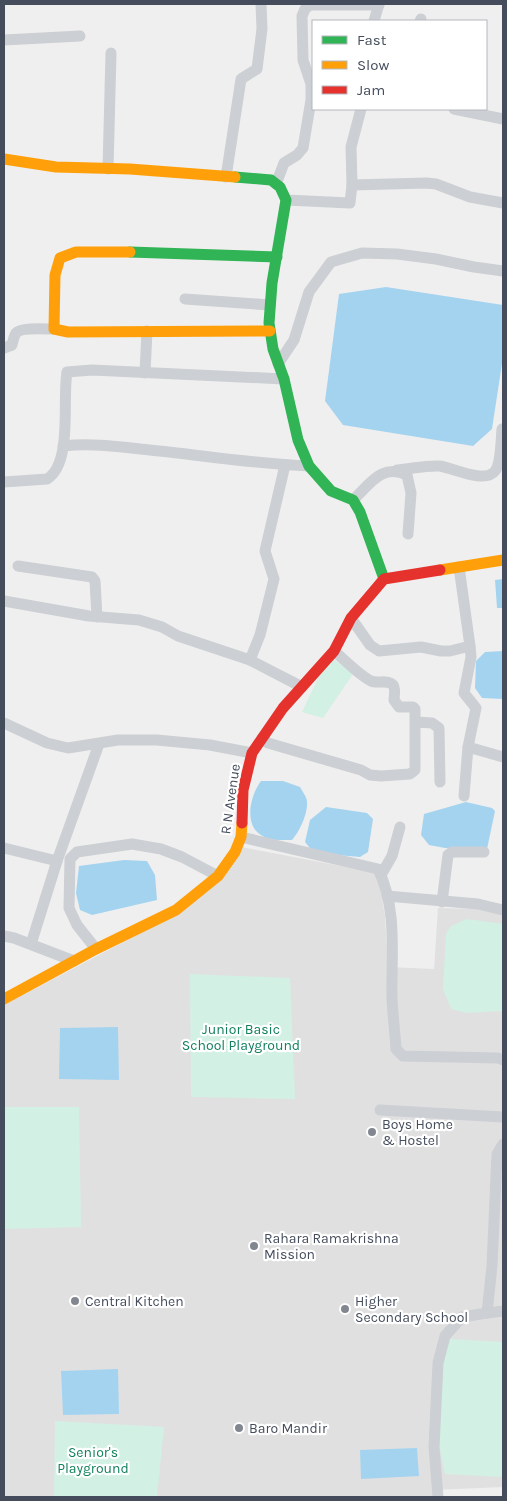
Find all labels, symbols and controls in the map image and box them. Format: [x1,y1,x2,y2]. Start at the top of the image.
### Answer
legend [312,20,487,110]
text: Fast [357,31,387,49]
text: Slow [357,56,389,74]
text: Jam [357,81,385,99]
street label: R N Avenue [217,763,244,835]
park label: Junior Basic School Playground [182,1021,300,1054]
place label: Boys Home & Hostel [382,1116,453,1149]
marker: Boys Home & Hostel [366,1126,378,1138]
place label: Rahara Ramakrishna Mission [264,1230,399,1263]
marker: Rahara Ramakrishna Mission [248,1240,260,1252]
place label: Central Kitchen [85,1293,184,1310]
place label: Higher Secondary School [355,1293,468,1326]
marker: Central Kitchen [69,1295,81,1307]
marker: Higher Secondary School [339,1303,351,1315]
place label: Baro Mandir [249,1420,328,1437]
marker: Baro Mandir [233,1422,245,1434]
park label: Senior's Playground [57,1444,129,1477]

